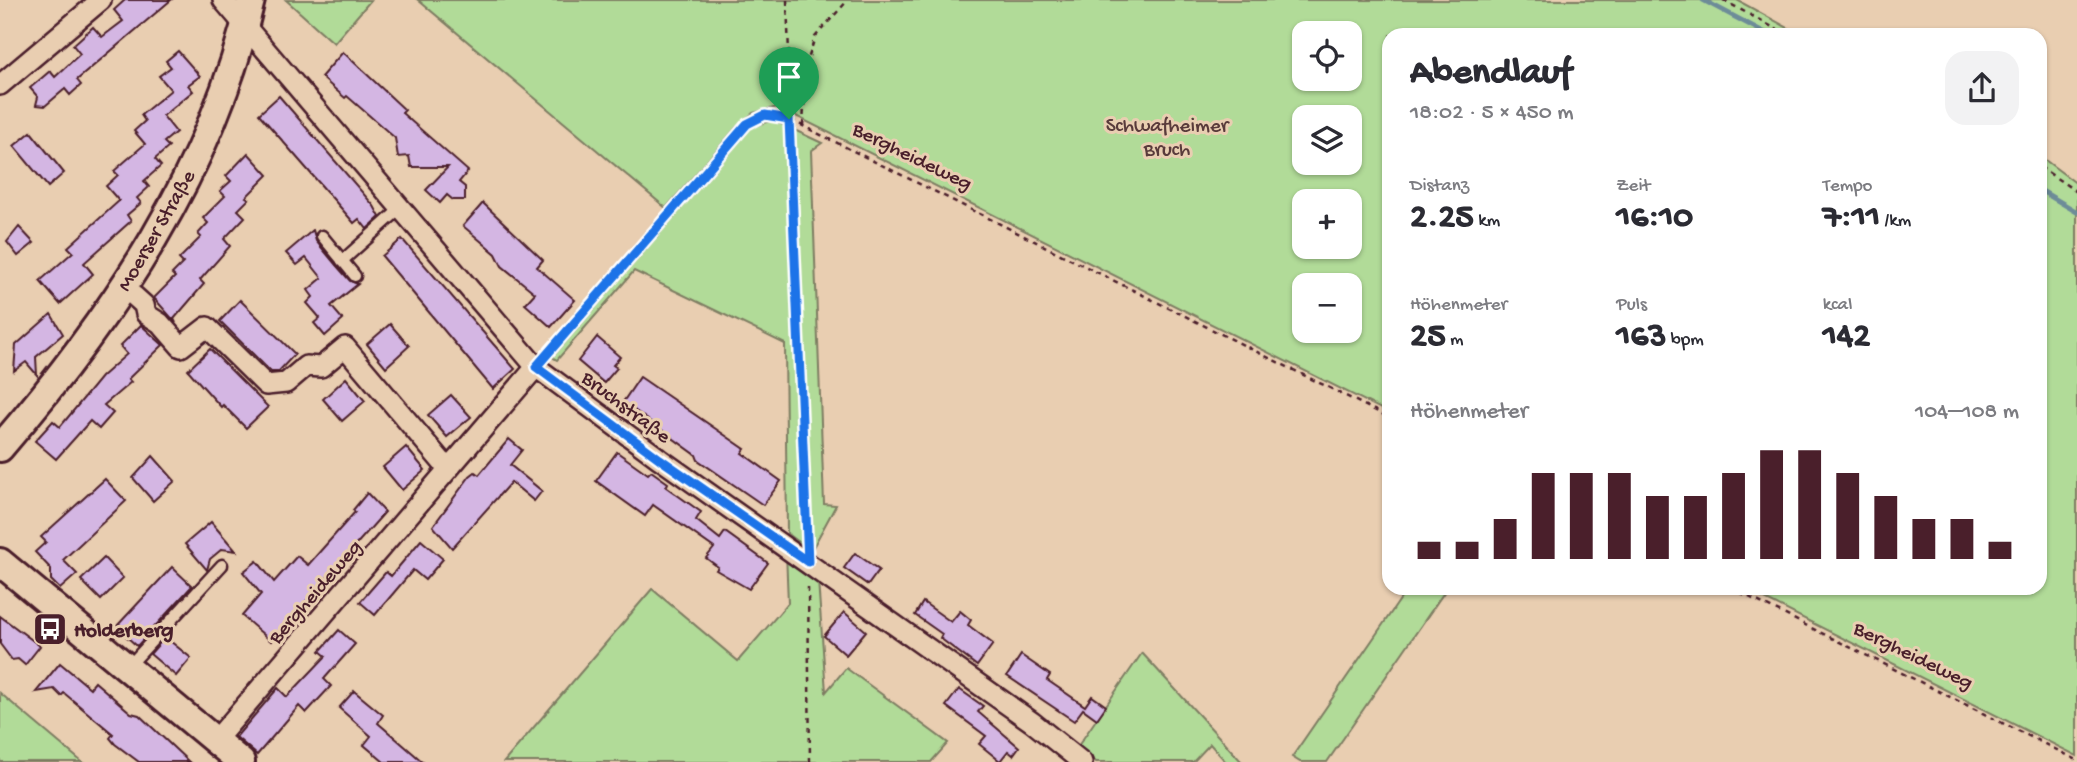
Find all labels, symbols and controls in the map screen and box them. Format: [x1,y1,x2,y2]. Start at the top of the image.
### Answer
map controls [1292,21,1362,343]
button: locate [1292,21,1362,91]
pin [759,47,819,119]
button: share [1945,51,2019,125]
text: Abendlauf [1410,52,1571,96]
icon: arrive [770,58,808,96]
text: 18:02 · 5 × 450 m [1410,100,1573,127]
button: layers [1292,105,1362,175]
park label: Schwafheimer Bruch [1106,115,1230,164]
street label: Bergheideweg [847,118,975,198]
street label: Moerser Straße [113,166,203,297]
text: Distanz [1410,175,1469,198]
text: Zeit [1616,175,1650,198]
text: Tempo [1823,175,1872,198]
button: + [1292,189,1362,259]
text: 2.25 [1410,198,1474,239]
text: 16:10 [1616,198,1693,239]
text: 7:11 [1823,198,1880,239]
text: km [1474,210,1500,233]
text: /km [1880,210,1911,233]
button: − [1292,273,1362,343]
text: Höhenmeter [1410,294,1507,317]
text: Puls [1616,294,1647,317]
text: kcal [1823,294,1852,317]
text: 25 [1410,317,1446,358]
text: 163 [1616,317,1666,358]
text: 142 [1823,317,1871,358]
text: m [1446,329,1464,352]
text: bpm [1666,329,1704,352]
street label: Bruchstraße [574,366,675,451]
text: Höhenmeter [1410,399,1528,426]
text: 104–108 m [1915,399,2019,426]
street label: Bergheideweg [264,536,369,651]
bus stop icon: Holderberg [31,610,69,648]
street label: Bergheideweg [1848,617,1976,697]
place label: Holderberg [74,620,173,645]

